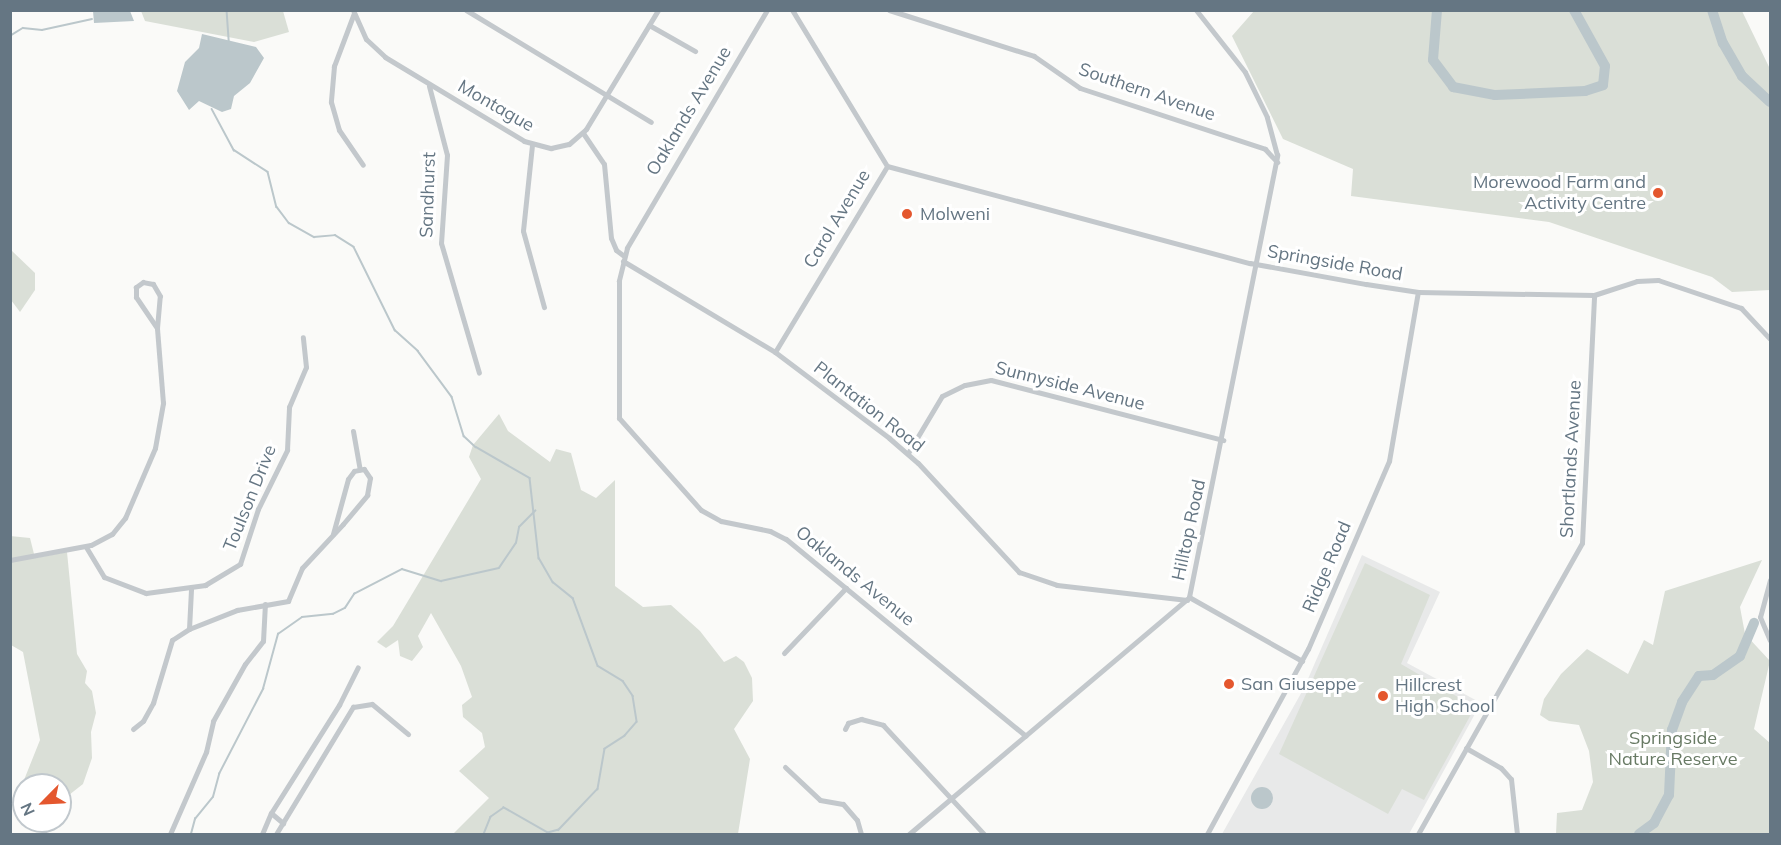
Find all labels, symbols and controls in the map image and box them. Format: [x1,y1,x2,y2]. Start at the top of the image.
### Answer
street label: Oaklands Avenue [642,43,736,179]
street label: Southern Avenue [1076,59,1218,125]
street label: Montague [454,76,538,136]
street label: Sandhurst [416,152,440,238]
street label: Carol Avenue [799,166,875,272]
place label: Morewood Farm and Activity Centre [1473,172,1646,214]
marker: Morewood Farm and Activity Centre [1651,186,1665,200]
place label: Molweni [920,203,990,225]
marker: Molweni [898,205,916,223]
street label: Springside Road [1266,240,1404,286]
street label: Plantation Road [809,357,929,457]
street label: Sunnyside Avenue [993,357,1147,415]
street label: Shortlands Avenue [1556,379,1586,539]
street label: Toulson Drive [219,442,281,554]
street label: Hilltop Road [1168,478,1210,582]
street label: Ridge Road [1298,518,1356,616]
street label: Oaklands Avenue [791,521,919,631]
place label: San Giuseppe [1241,673,1356,695]
place label: Hillcrest High School [1395,675,1495,718]
marker: San Giuseppe [1222,677,1236,691]
marker: Hillcrest High School [1376,689,1390,703]
park label: Springside Nature Reserve [1609,728,1737,771]
north arrow [12,773,72,833]
text: N [16,800,39,819]

